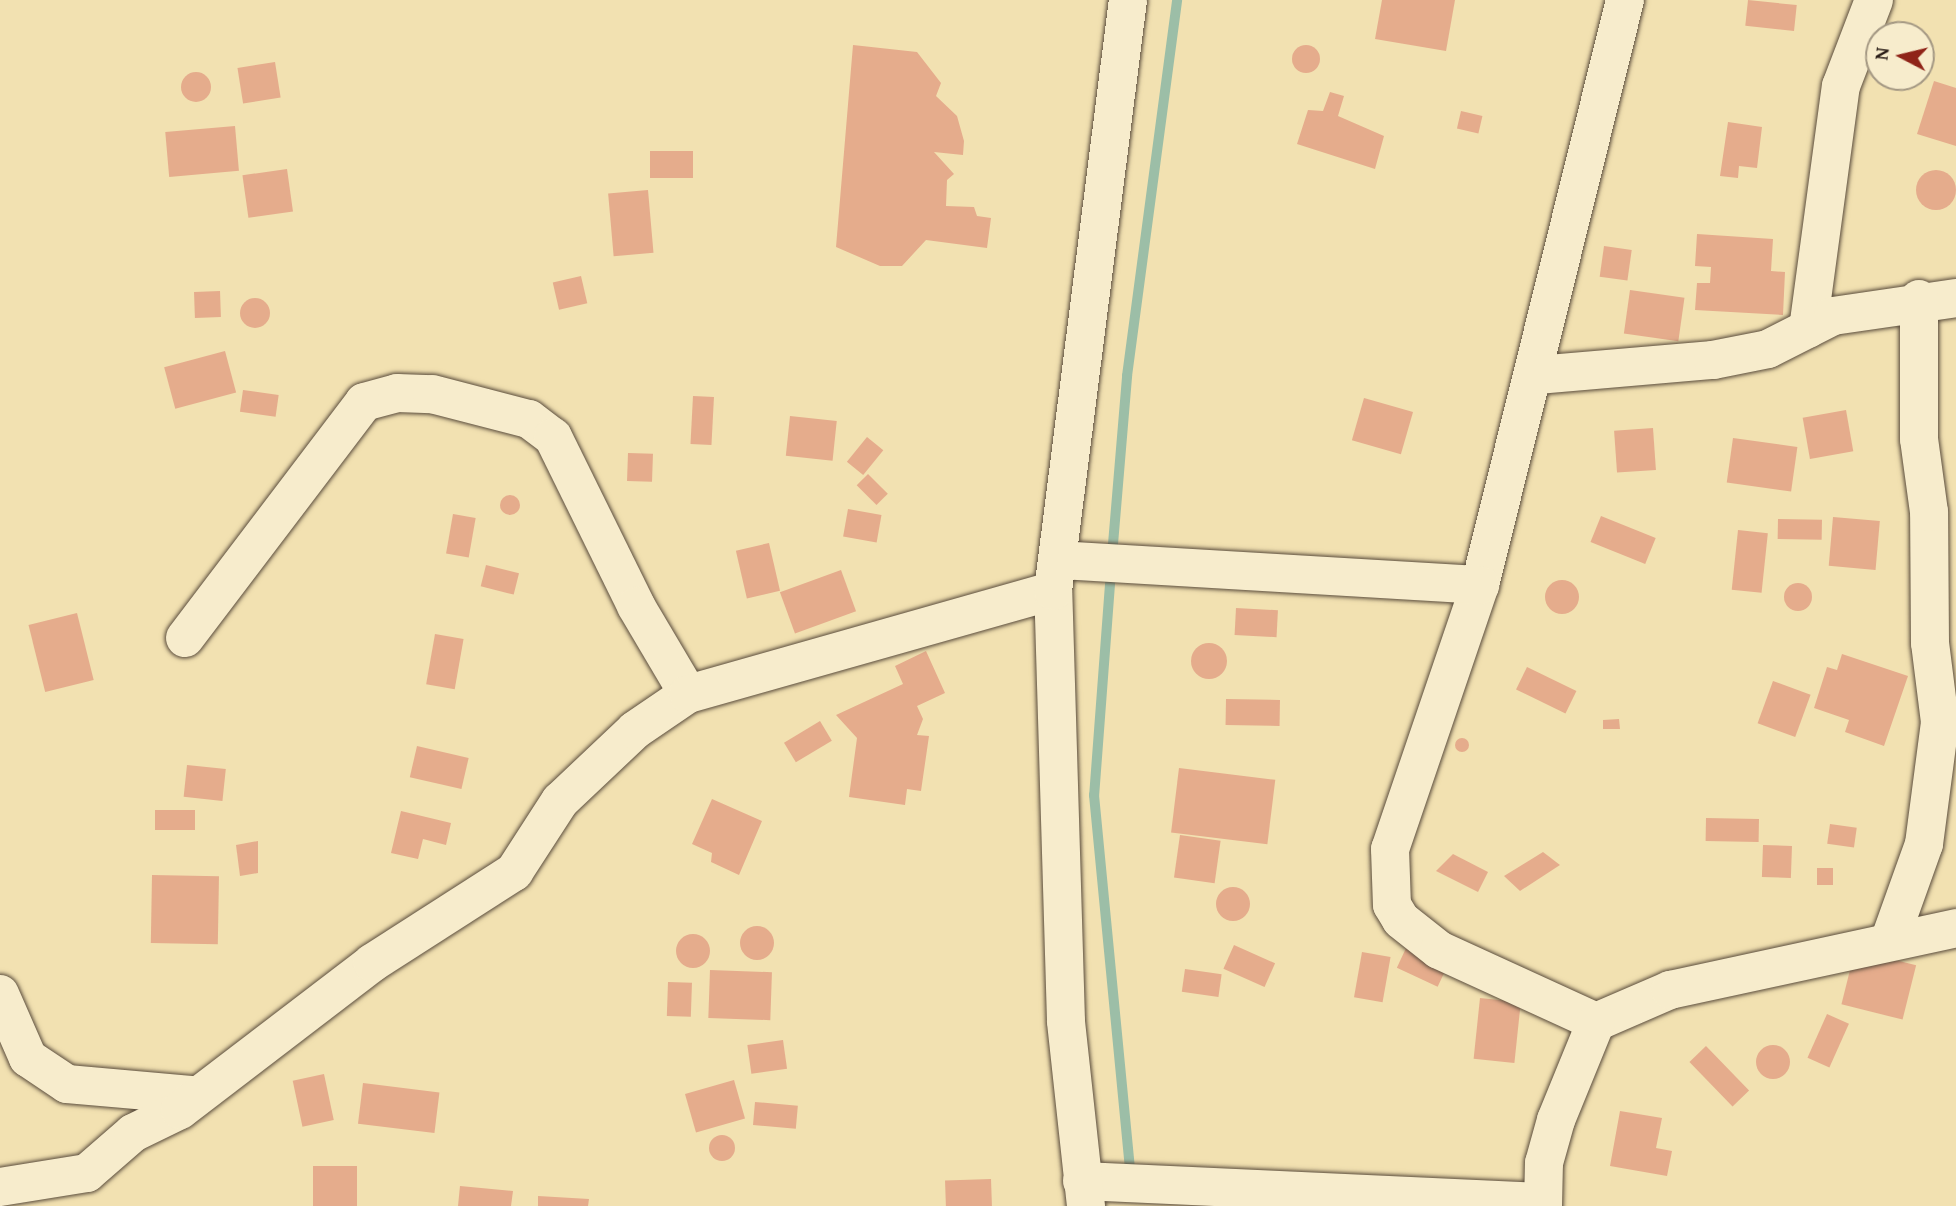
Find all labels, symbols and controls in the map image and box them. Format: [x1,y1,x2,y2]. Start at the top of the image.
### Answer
north arrow [1865,21,1935,91]
text: N [1866,46,1896,62]

